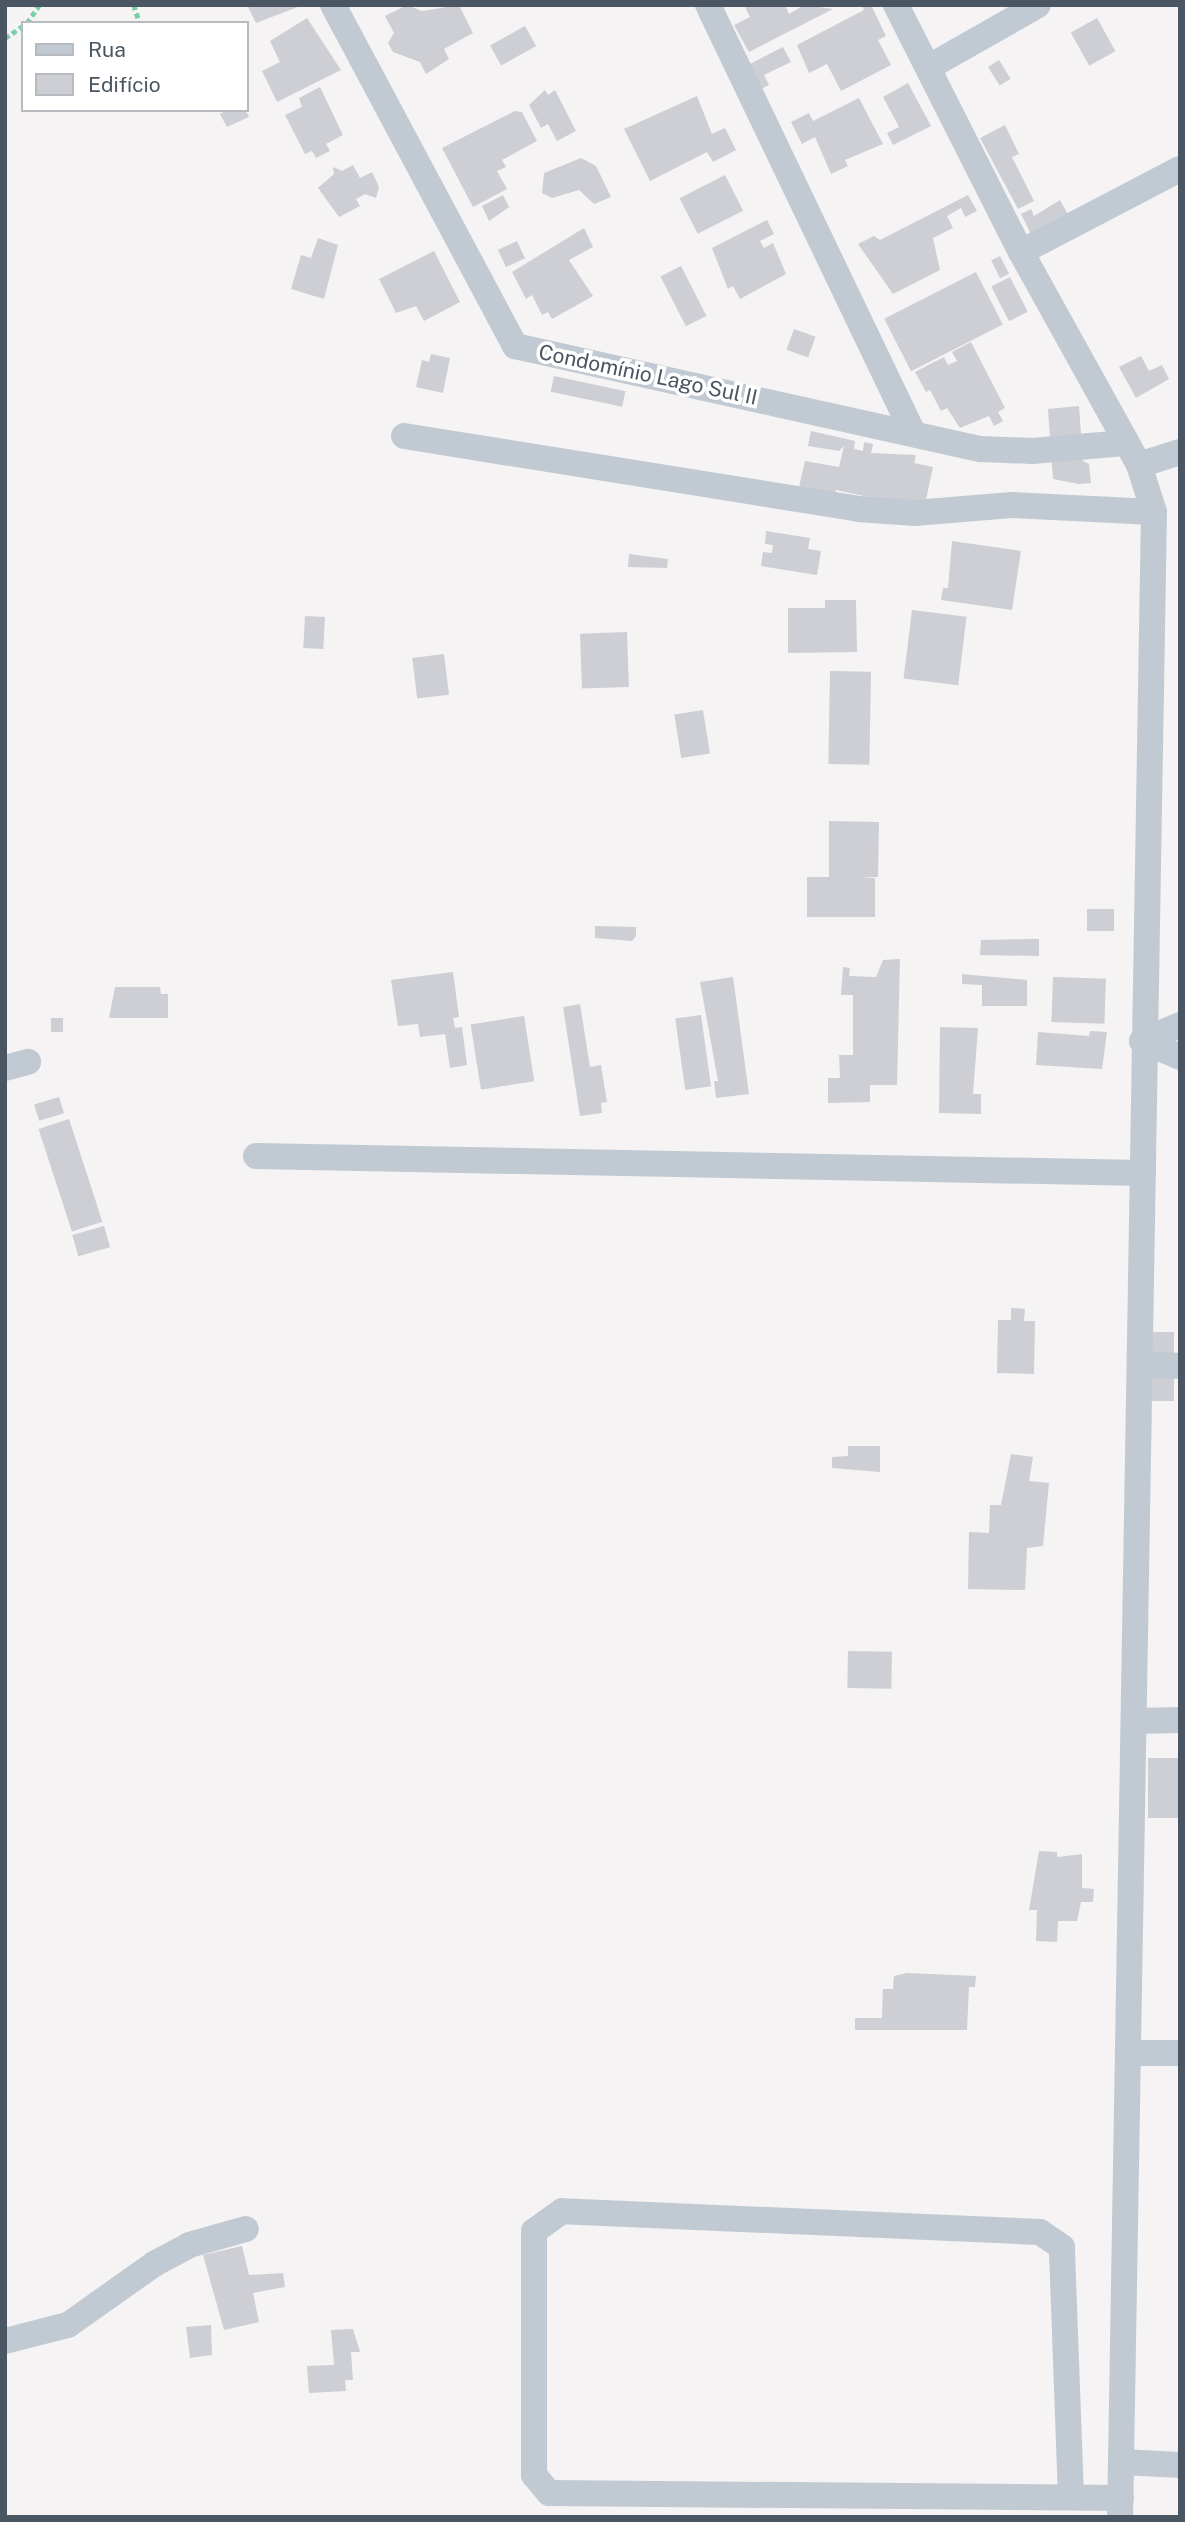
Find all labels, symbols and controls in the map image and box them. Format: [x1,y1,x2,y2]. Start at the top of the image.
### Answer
legend [21,21,248,112]
text: Rua [88,37,126,62]
text: Edifício [88,72,161,97]
street label: Condomínio Lago Sul II [536,339,760,411]

